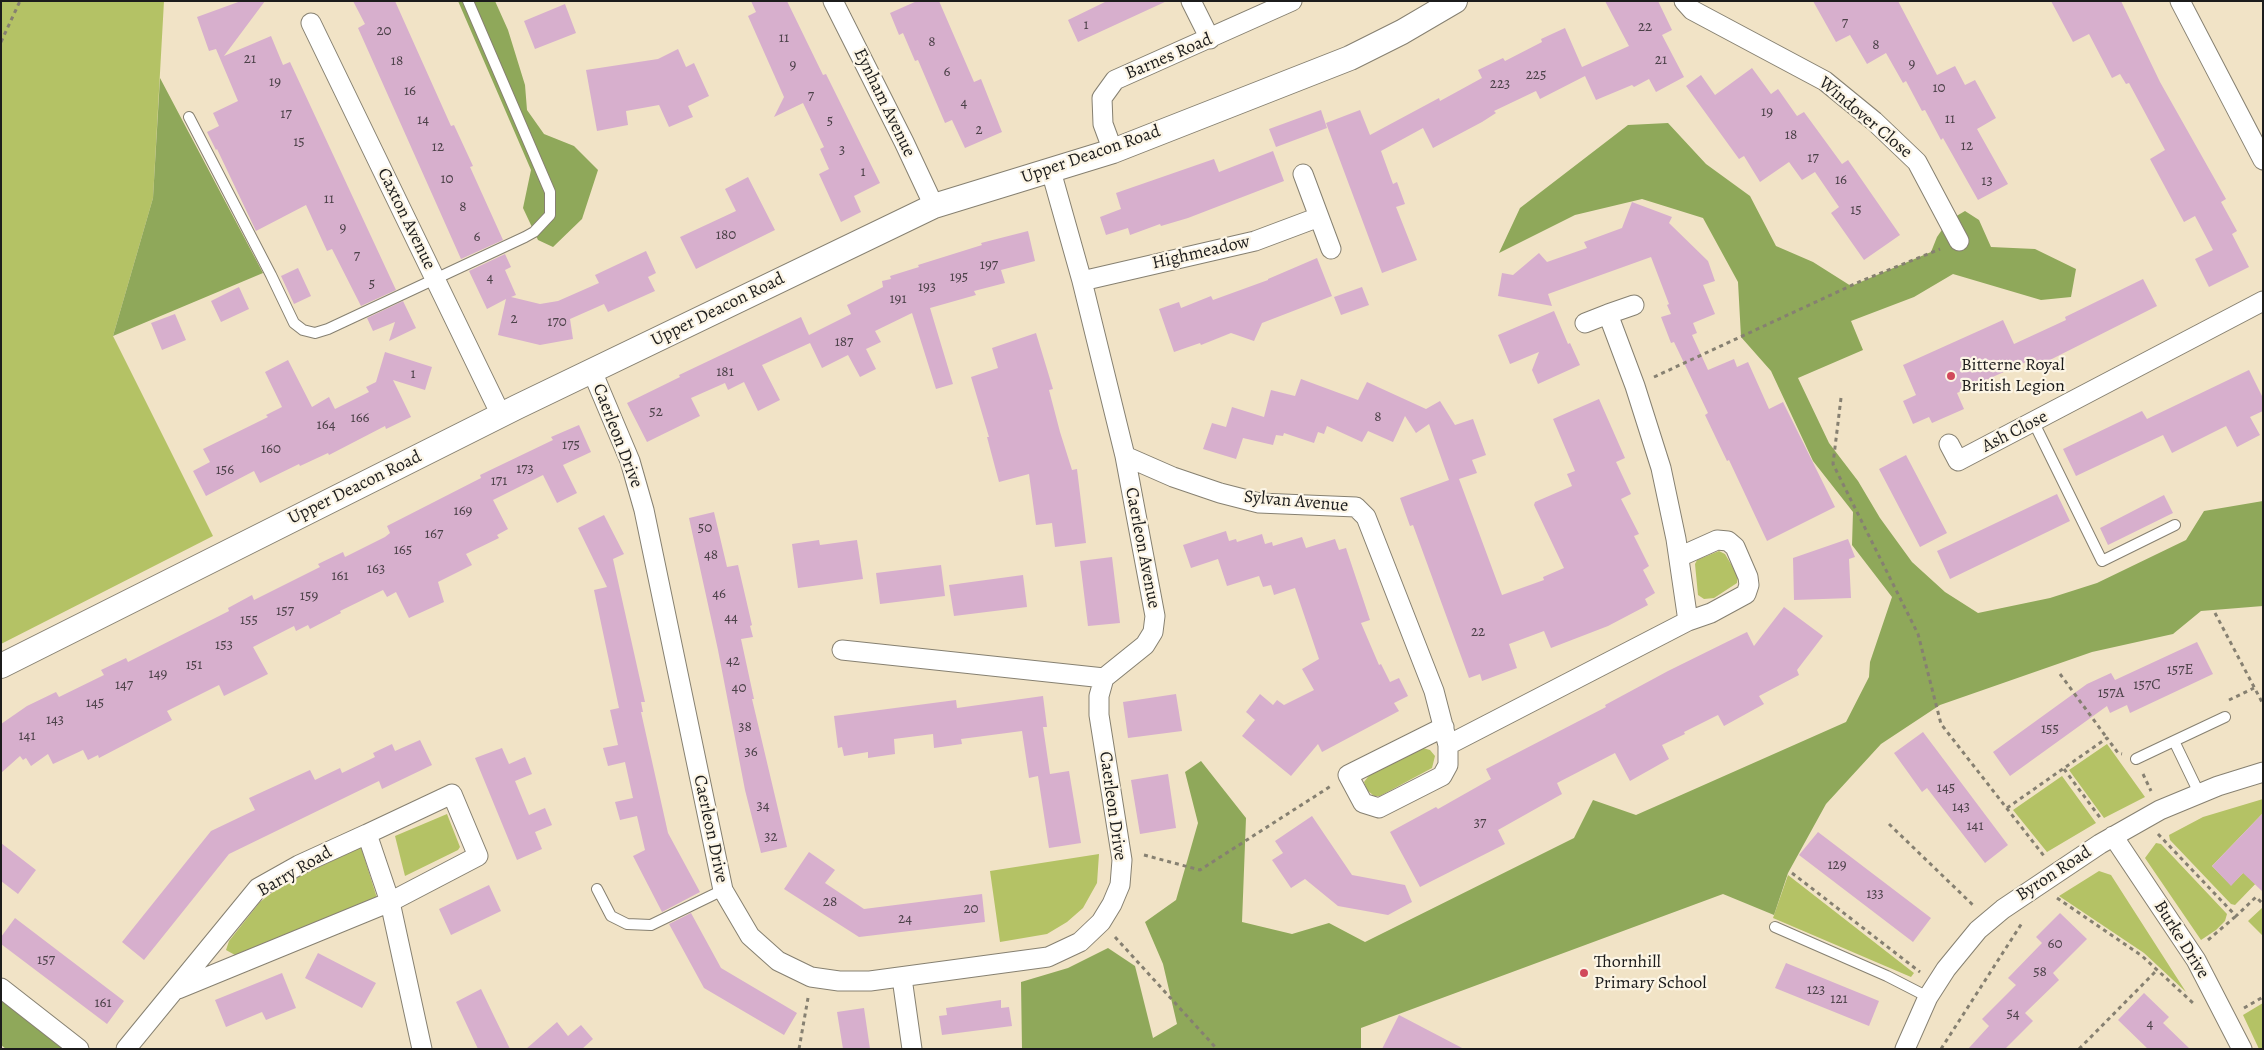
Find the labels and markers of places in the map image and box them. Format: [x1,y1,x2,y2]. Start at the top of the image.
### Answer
place label: Bitterne Royal British Legion [1961,355,2065,398]
marker: Bitterne Royal British Legion [1945,370,1957,382]
place label: Thornhill Primary School [1594,952,1707,994]
marker: Thornhill Primary School [1578,967,1590,979]

